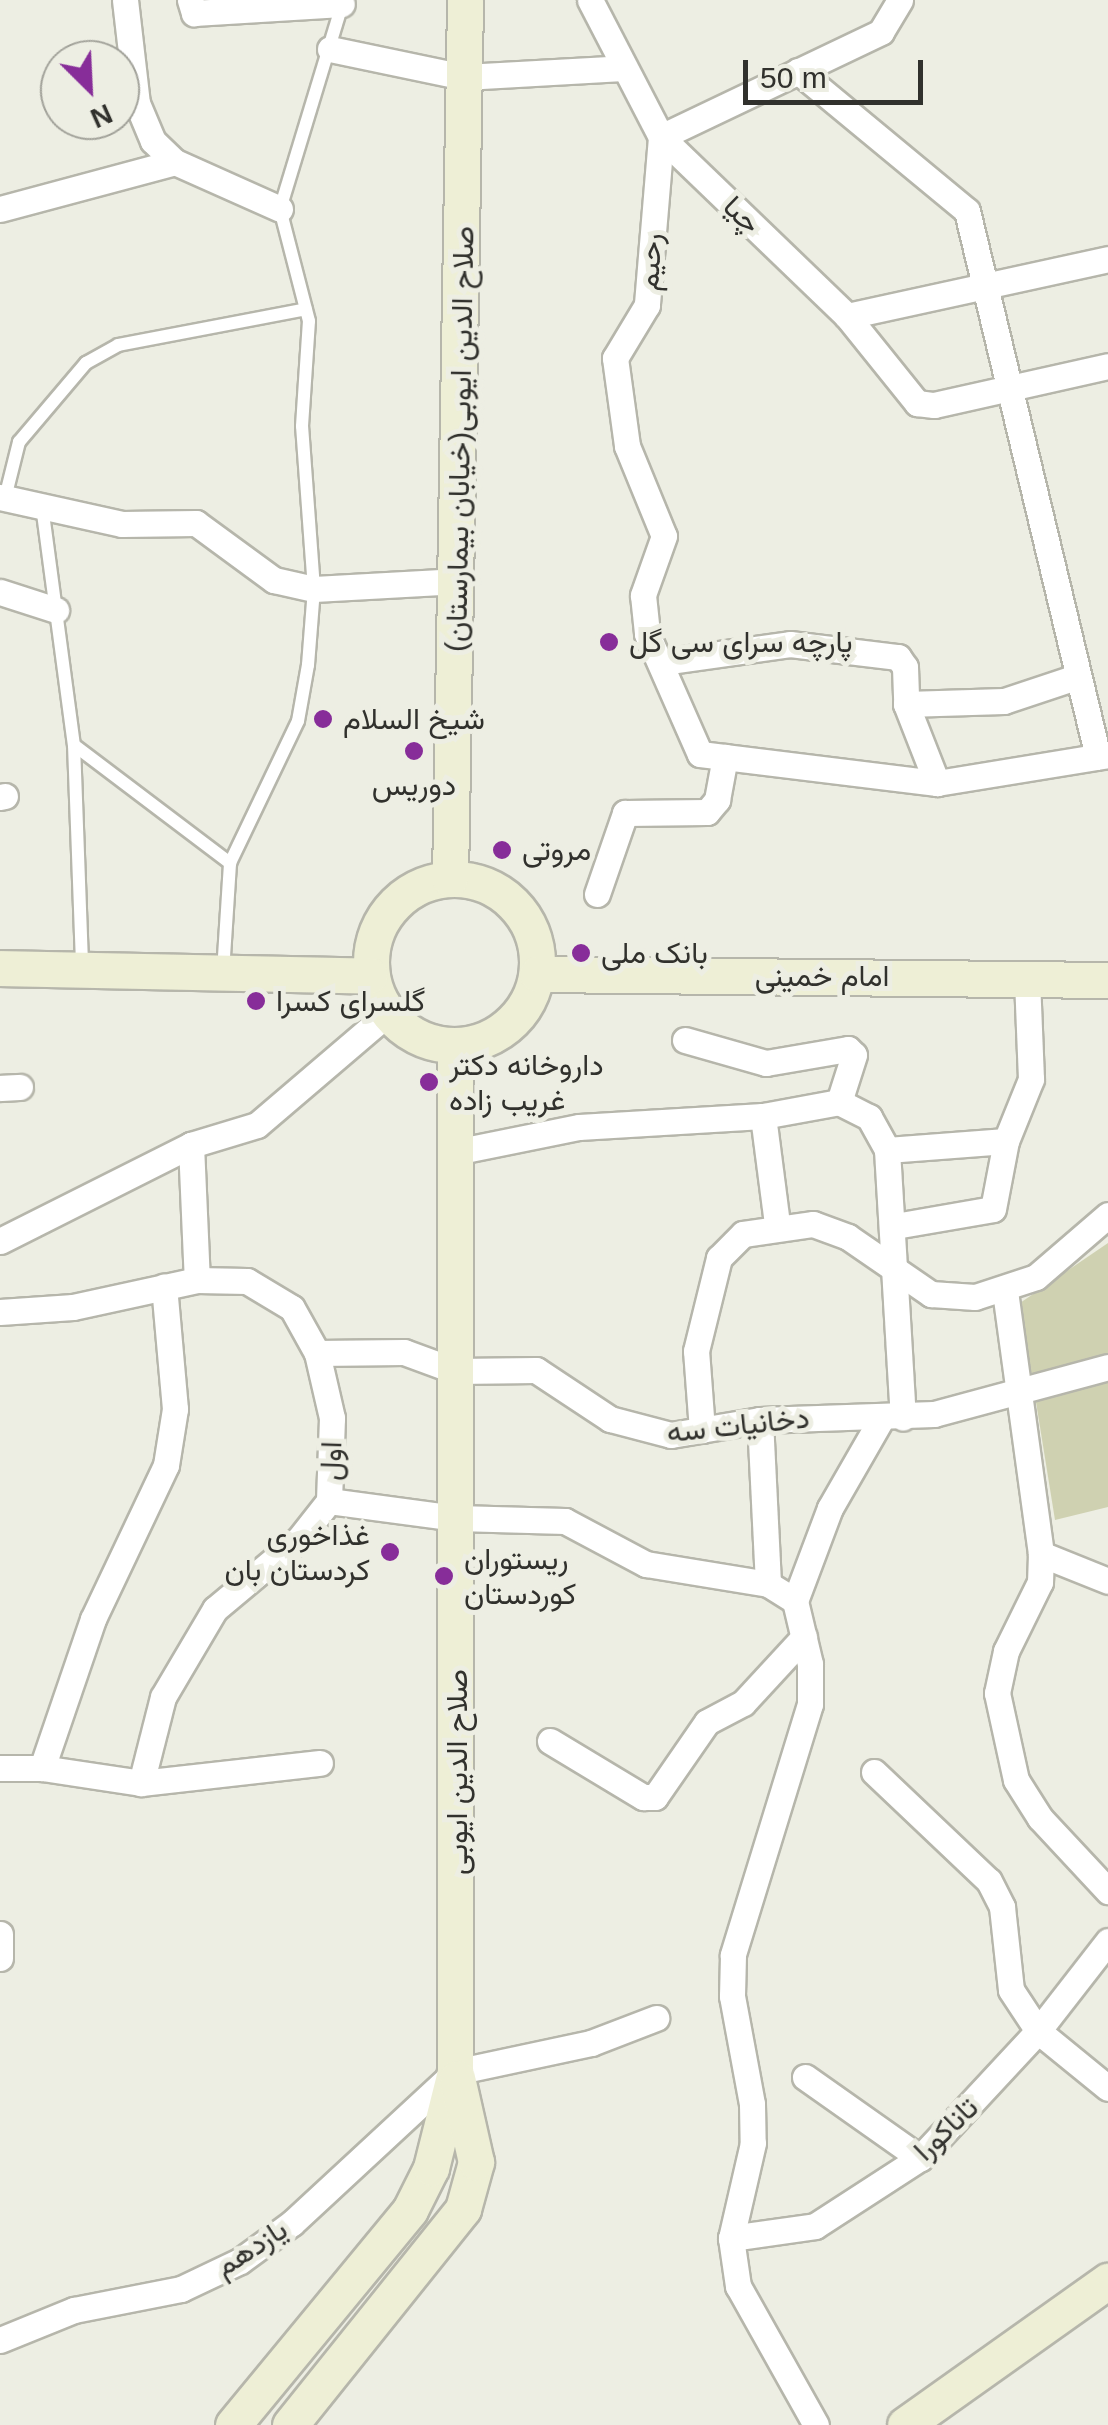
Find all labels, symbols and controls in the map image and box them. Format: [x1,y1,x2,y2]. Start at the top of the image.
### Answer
north arrow [40,40,140,140]
scale bar [748,40,928,102]
text: 50 m [760,61,827,94]
text: N [86,98,117,134]
street label: چیا [716,189,768,241]
street label: صلاح الدین ایوبی(خیابان بیمارستان) [438,226,482,652]
street label: رحیم [630,232,670,292]
place label: پارچه سرای سی گل [629,624,853,660]
marker: پارچه سرای سی گل [598,631,620,653]
place label: شیخ السلام [343,701,485,737]
marker: شیخ السلام [312,708,334,730]
marker: دوریس [403,740,425,762]
place label: دوریس [372,767,456,803]
place label: مروتی [522,832,591,868]
marker: مروتی [491,839,513,861]
place label: بانک ملی [601,935,708,971]
marker: بانک ملی [570,942,592,964]
street label: امام خمینی [755,958,889,994]
place label: گلسرای کسرا [276,983,425,1019]
marker: گلسرای کسرا [245,990,267,1012]
place label: داروخانه دکتر غریب زاده [449,1047,604,1118]
marker: داروخانه دکتر غریب زاده [418,1071,440,1093]
street label: دخانیات سه [665,1400,811,1450]
street label: اول [312,1441,350,1481]
place label: غذاخوری کردستان بان [224,1517,370,1588]
marker: غذاخوری کردستان بان [379,1541,401,1563]
place label: ریستوران کوردستان [464,1541,576,1612]
marker: ریستوران کوردستان [433,1565,455,1587]
street label: صلاح الدین ایوبی [439,1669,475,1875]
street label: تاناکورا [906,2090,986,2168]
street label: یازدهم [208,2211,294,2285]

